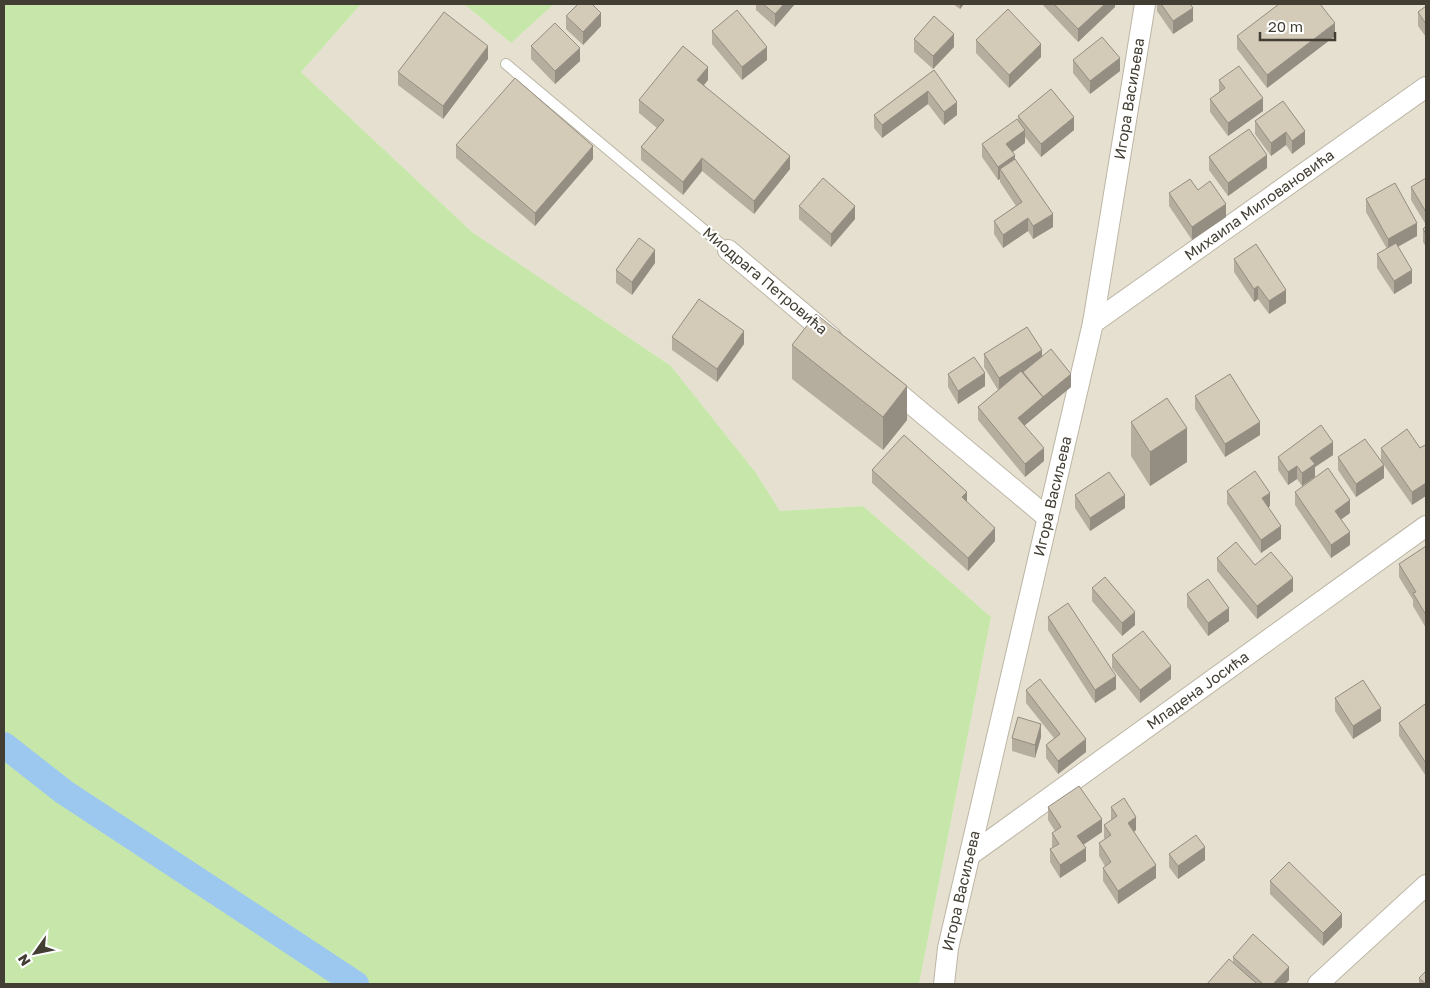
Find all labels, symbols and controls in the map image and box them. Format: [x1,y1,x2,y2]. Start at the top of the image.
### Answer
scale bar [1260,10,1335,42]
text: 20 m [1268,17,1303,35]
street label: Игора Васиљева [1110,36,1147,161]
street label: Михаила Миловановића [1181,145,1337,263]
street label: Миодрага Петровића [700,223,832,338]
street label: Игора Васиљева [1029,434,1075,558]
street label: Младена Јосића [1143,647,1252,733]
street label: Игора Васиљева [938,829,983,952]
north arrow [10,928,60,978]
text: N [14,951,34,969]

